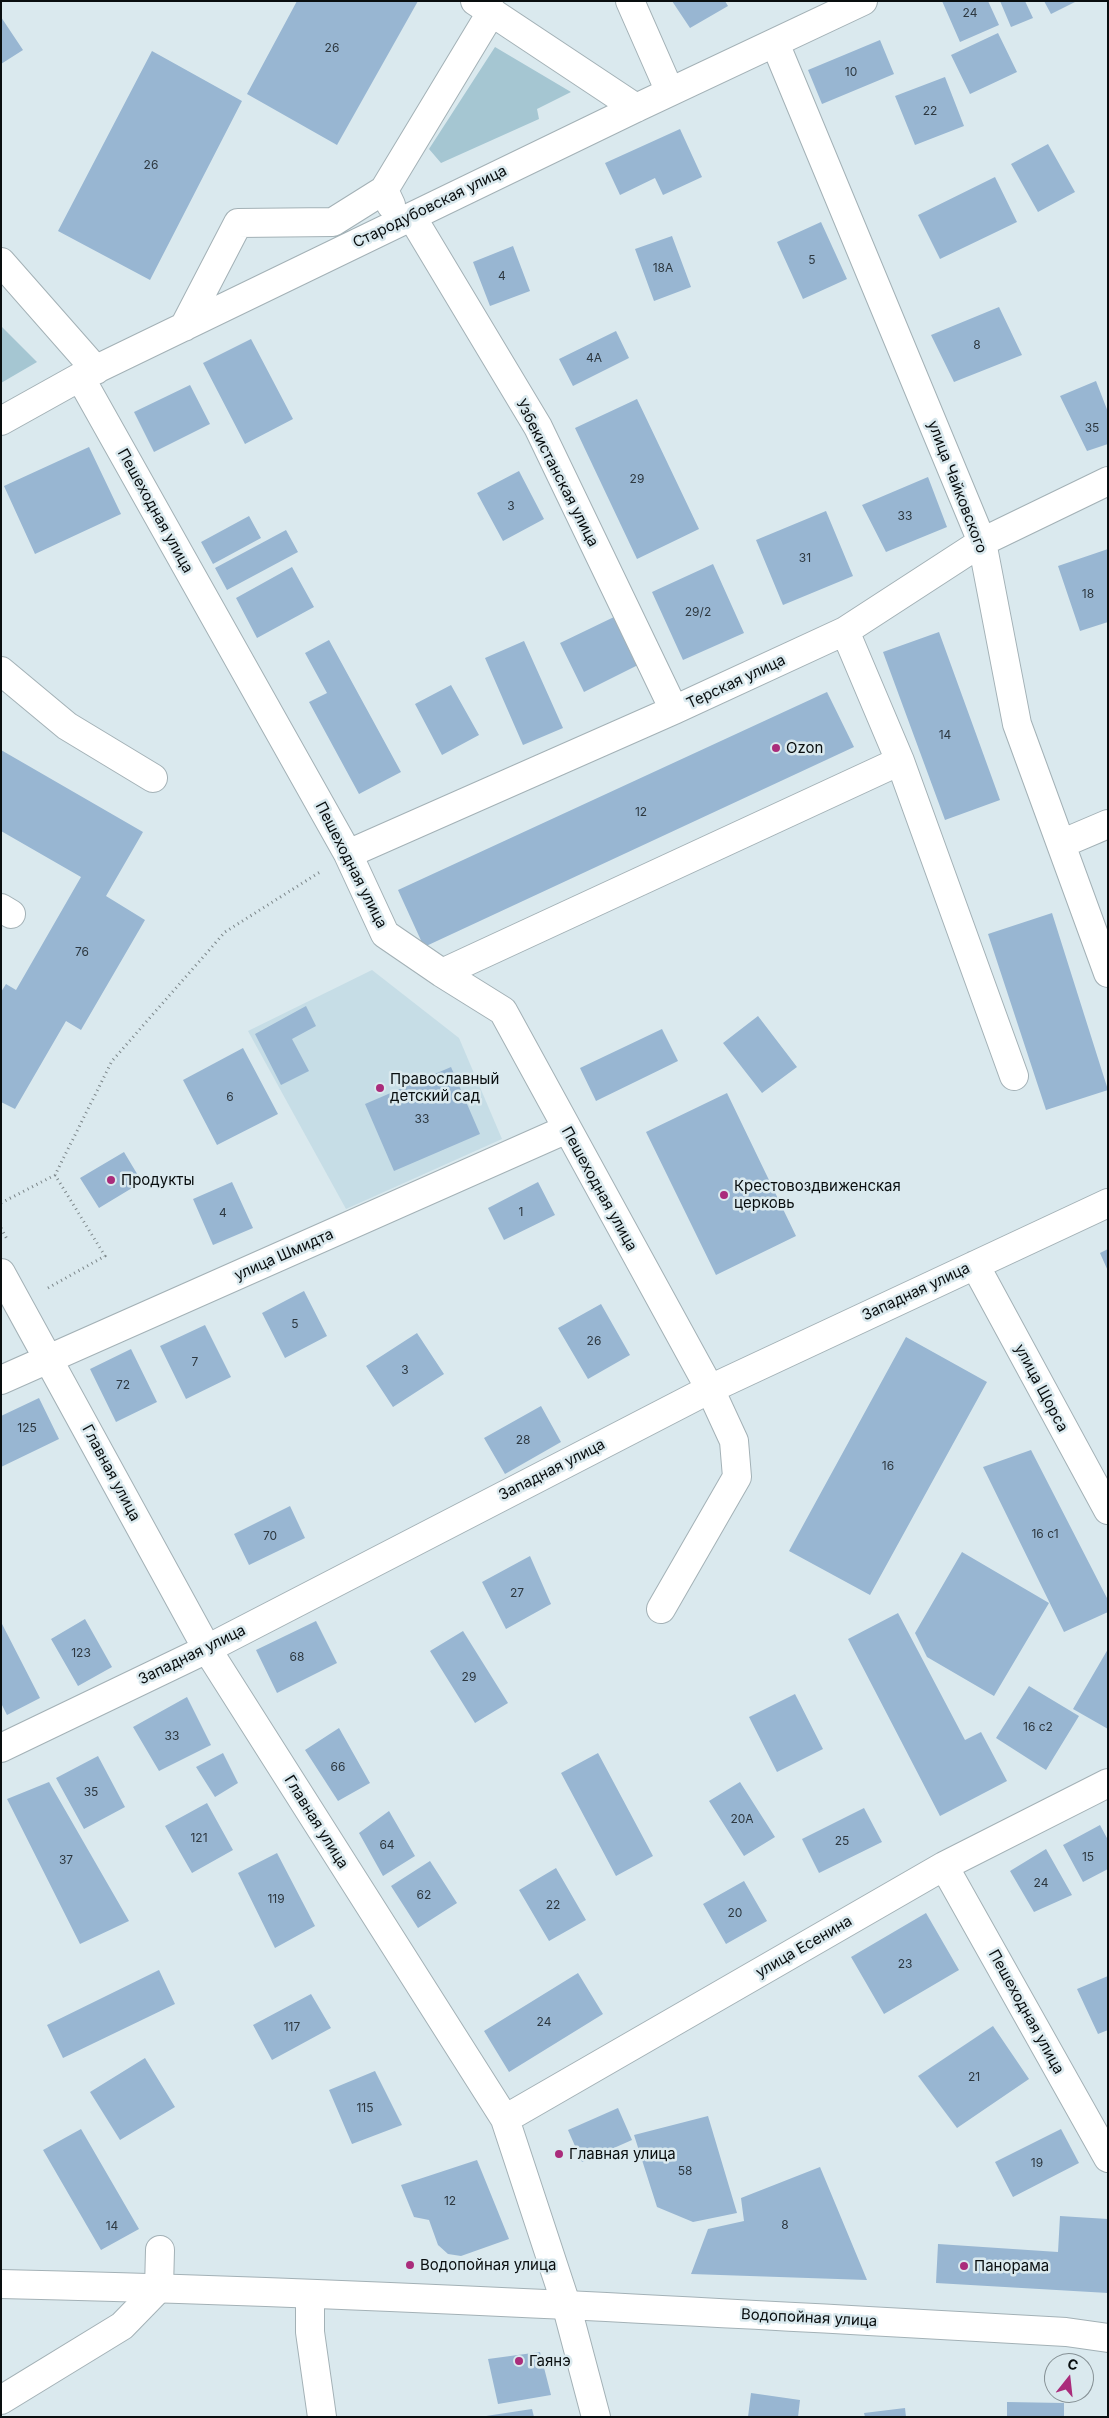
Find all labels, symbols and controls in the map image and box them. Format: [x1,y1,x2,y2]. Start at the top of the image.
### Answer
house number: 24 [963,6,977,20]
house number: 26 [325,41,339,55]
house number: 10 [845,65,857,79]
house number: 22 [923,104,937,118]
house number: 26 [144,158,158,172]
street label: Стародубовская улица [350,162,510,252]
house number: 5 [808,253,816,267]
house number: 18А [653,261,673,275]
house number: 4 [498,269,506,283]
house number: 8 [973,338,981,352]
house number: 4А [586,351,602,365]
street label: Узбекистанская улица [512,396,602,550]
street label: улица Чайковского [923,418,991,556]
house number: 35 [1085,421,1099,435]
street label: Пешеходная улица [113,446,197,576]
house number: 29 [630,472,644,486]
house number: 3 [507,499,515,513]
house number: 33 [898,509,912,523]
house number: 31 [799,551,811,565]
house number: 18 [1082,587,1094,601]
house number: 29/2 [685,605,711,619]
street label: Терская улица [684,651,788,713]
house number: 14 [939,728,951,742]
place label: Ozon [786,739,823,757]
marker: Ozon [770,742,782,754]
street label: Пешеходная улица [311,799,391,931]
house number: 12 [635,805,647,819]
house number: 76 [75,945,89,959]
place label: Православный детский сад [390,1070,499,1105]
marker: Православный детский сад [374,1082,386,1094]
house number: 6 [226,1090,234,1104]
house number: 33 [415,1112,429,1126]
street label: Пешеходная улица [557,1124,641,1254]
place label: Продукты [121,1171,195,1189]
marker: Продукты [105,1174,117,1186]
place label: Крестовоздвиженская церковь [734,1177,901,1212]
marker: Крестовоздвиженская церковь [718,1189,730,1201]
house number: 1 [519,1205,523,1219]
house number: 4 [219,1206,227,1220]
street label: улица Шмидта [232,1225,336,1285]
street label: Западная улица [859,1259,973,1325]
house number: 5 [291,1317,299,1331]
house number: 26 [587,1334,601,1348]
street label: улица Щорса [1010,1341,1072,1435]
house number: 7 [192,1355,198,1369]
house number: 3 [401,1363,409,1377]
house number: 72 [116,1378,130,1392]
house number: 125 [17,1421,37,1435]
street label: Главная улица [78,1422,144,1524]
house number: 28 [516,1433,530,1447]
street label: Западная улица [496,1435,608,1505]
house number: 16 [882,1459,894,1473]
house number: 16 с1 [1031,1527,1059,1541]
house number: 70 [263,1529,277,1543]
house number: 27 [510,1586,524,1600]
street label: Западная улица [136,1621,248,1689]
house number: 123 [71,1646,91,1660]
house number: 68 [290,1650,304,1664]
house number: 29 [462,1670,476,1684]
house number: 16 с2 [1023,1720,1053,1734]
house number: 33 [165,1729,179,1743]
house number: 66 [331,1760,345,1774]
street label: Главная улица [280,1772,352,1872]
house number: 35 [84,1785,98,1799]
house number: 20А [730,1812,754,1826]
house number: 121 [190,1831,208,1845]
house number: 25 [835,1834,849,1848]
house number: 64 [379,1838,395,1852]
house number: 15 [1082,1850,1094,1864]
house number: 37 [59,1853,73,1867]
house number: 24 [1034,1876,1048,1890]
house number: 62 [417,1888,431,1902]
house number: 119 [267,1892,285,1906]
house number: 22 [546,1898,560,1912]
house number: 20 [728,1906,742,1920]
street label: улица Есенина [753,1912,855,1982]
street label: Пешеходная улица [984,1947,1068,2077]
house number: 23 [898,1957,912,1971]
house number: 24 [537,2015,551,2029]
house number: 117 [284,2020,300,2034]
house number: 21 [968,2070,980,2084]
house number: 115 [356,2101,374,2115]
place label: Главная улица [569,2145,676,2163]
marker: Главная улица [553,2148,565,2160]
house number: 19 [1031,2156,1043,2170]
house number: 58 [678,2164,692,2178]
house number: 12 [444,2194,456,2208]
house number: 8 [781,2218,789,2232]
house number: 14 [106,2219,118,2233]
place label: Водопойная улица [420,2256,556,2274]
place label: Панорама [974,2257,1049,2275]
marker: Водопойная улица [404,2259,416,2271]
marker: Панорама [958,2260,970,2272]
street label: Водопойная улица [740,2305,878,2331]
place label: Гаянэ [529,2352,571,2370]
north arrow [1044,2353,1094,2403]
text: С [1066,2354,1080,2374]
marker: Гаянэ [513,2355,525,2367]

